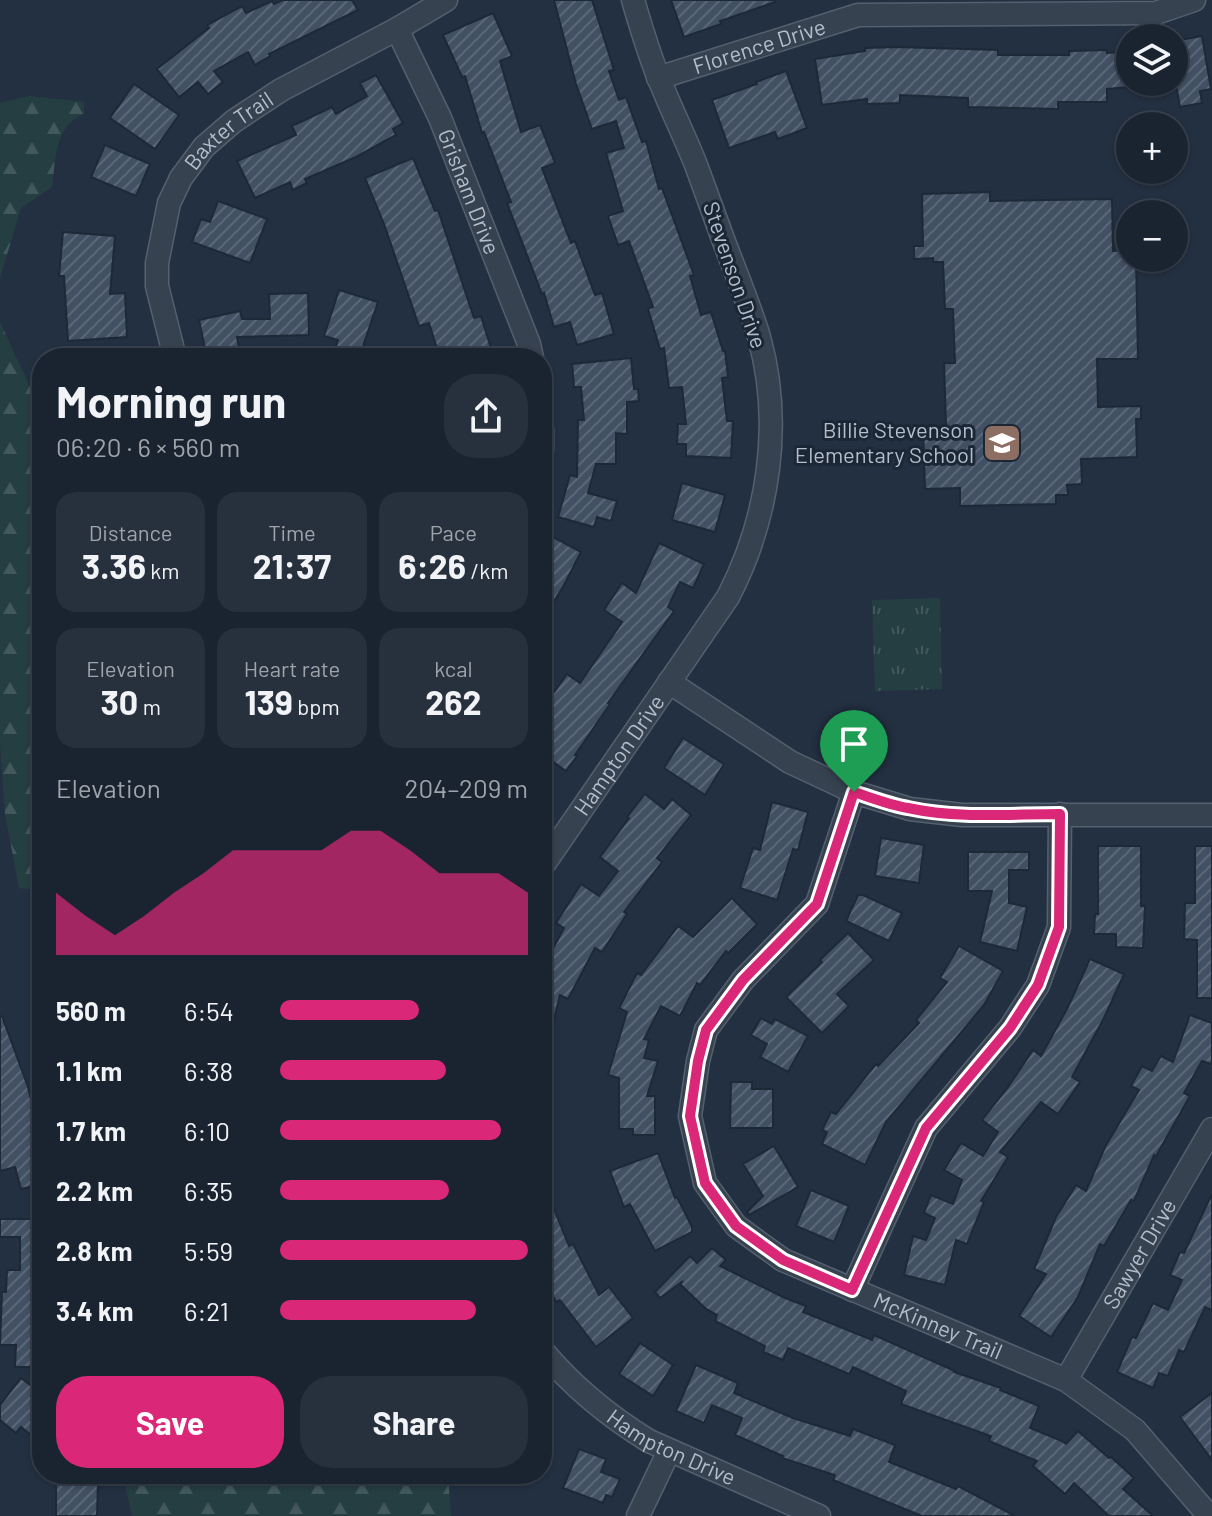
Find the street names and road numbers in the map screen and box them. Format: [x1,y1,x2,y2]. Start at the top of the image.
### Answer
street label: Florence Drive [689,12,828,78]
street label: Baxter Trail [178,85,277,174]
street label: Grisham Drive [434,125,506,258]
street label: Stevenson Drive [699,198,773,351]
street label: Hampton Drive [568,689,669,820]
street label: Sawyer Drive [1096,1194,1181,1313]
street label: McKinney Trail [870,1286,1007,1364]
street label: Hampton Drive [603,1403,740,1490]

